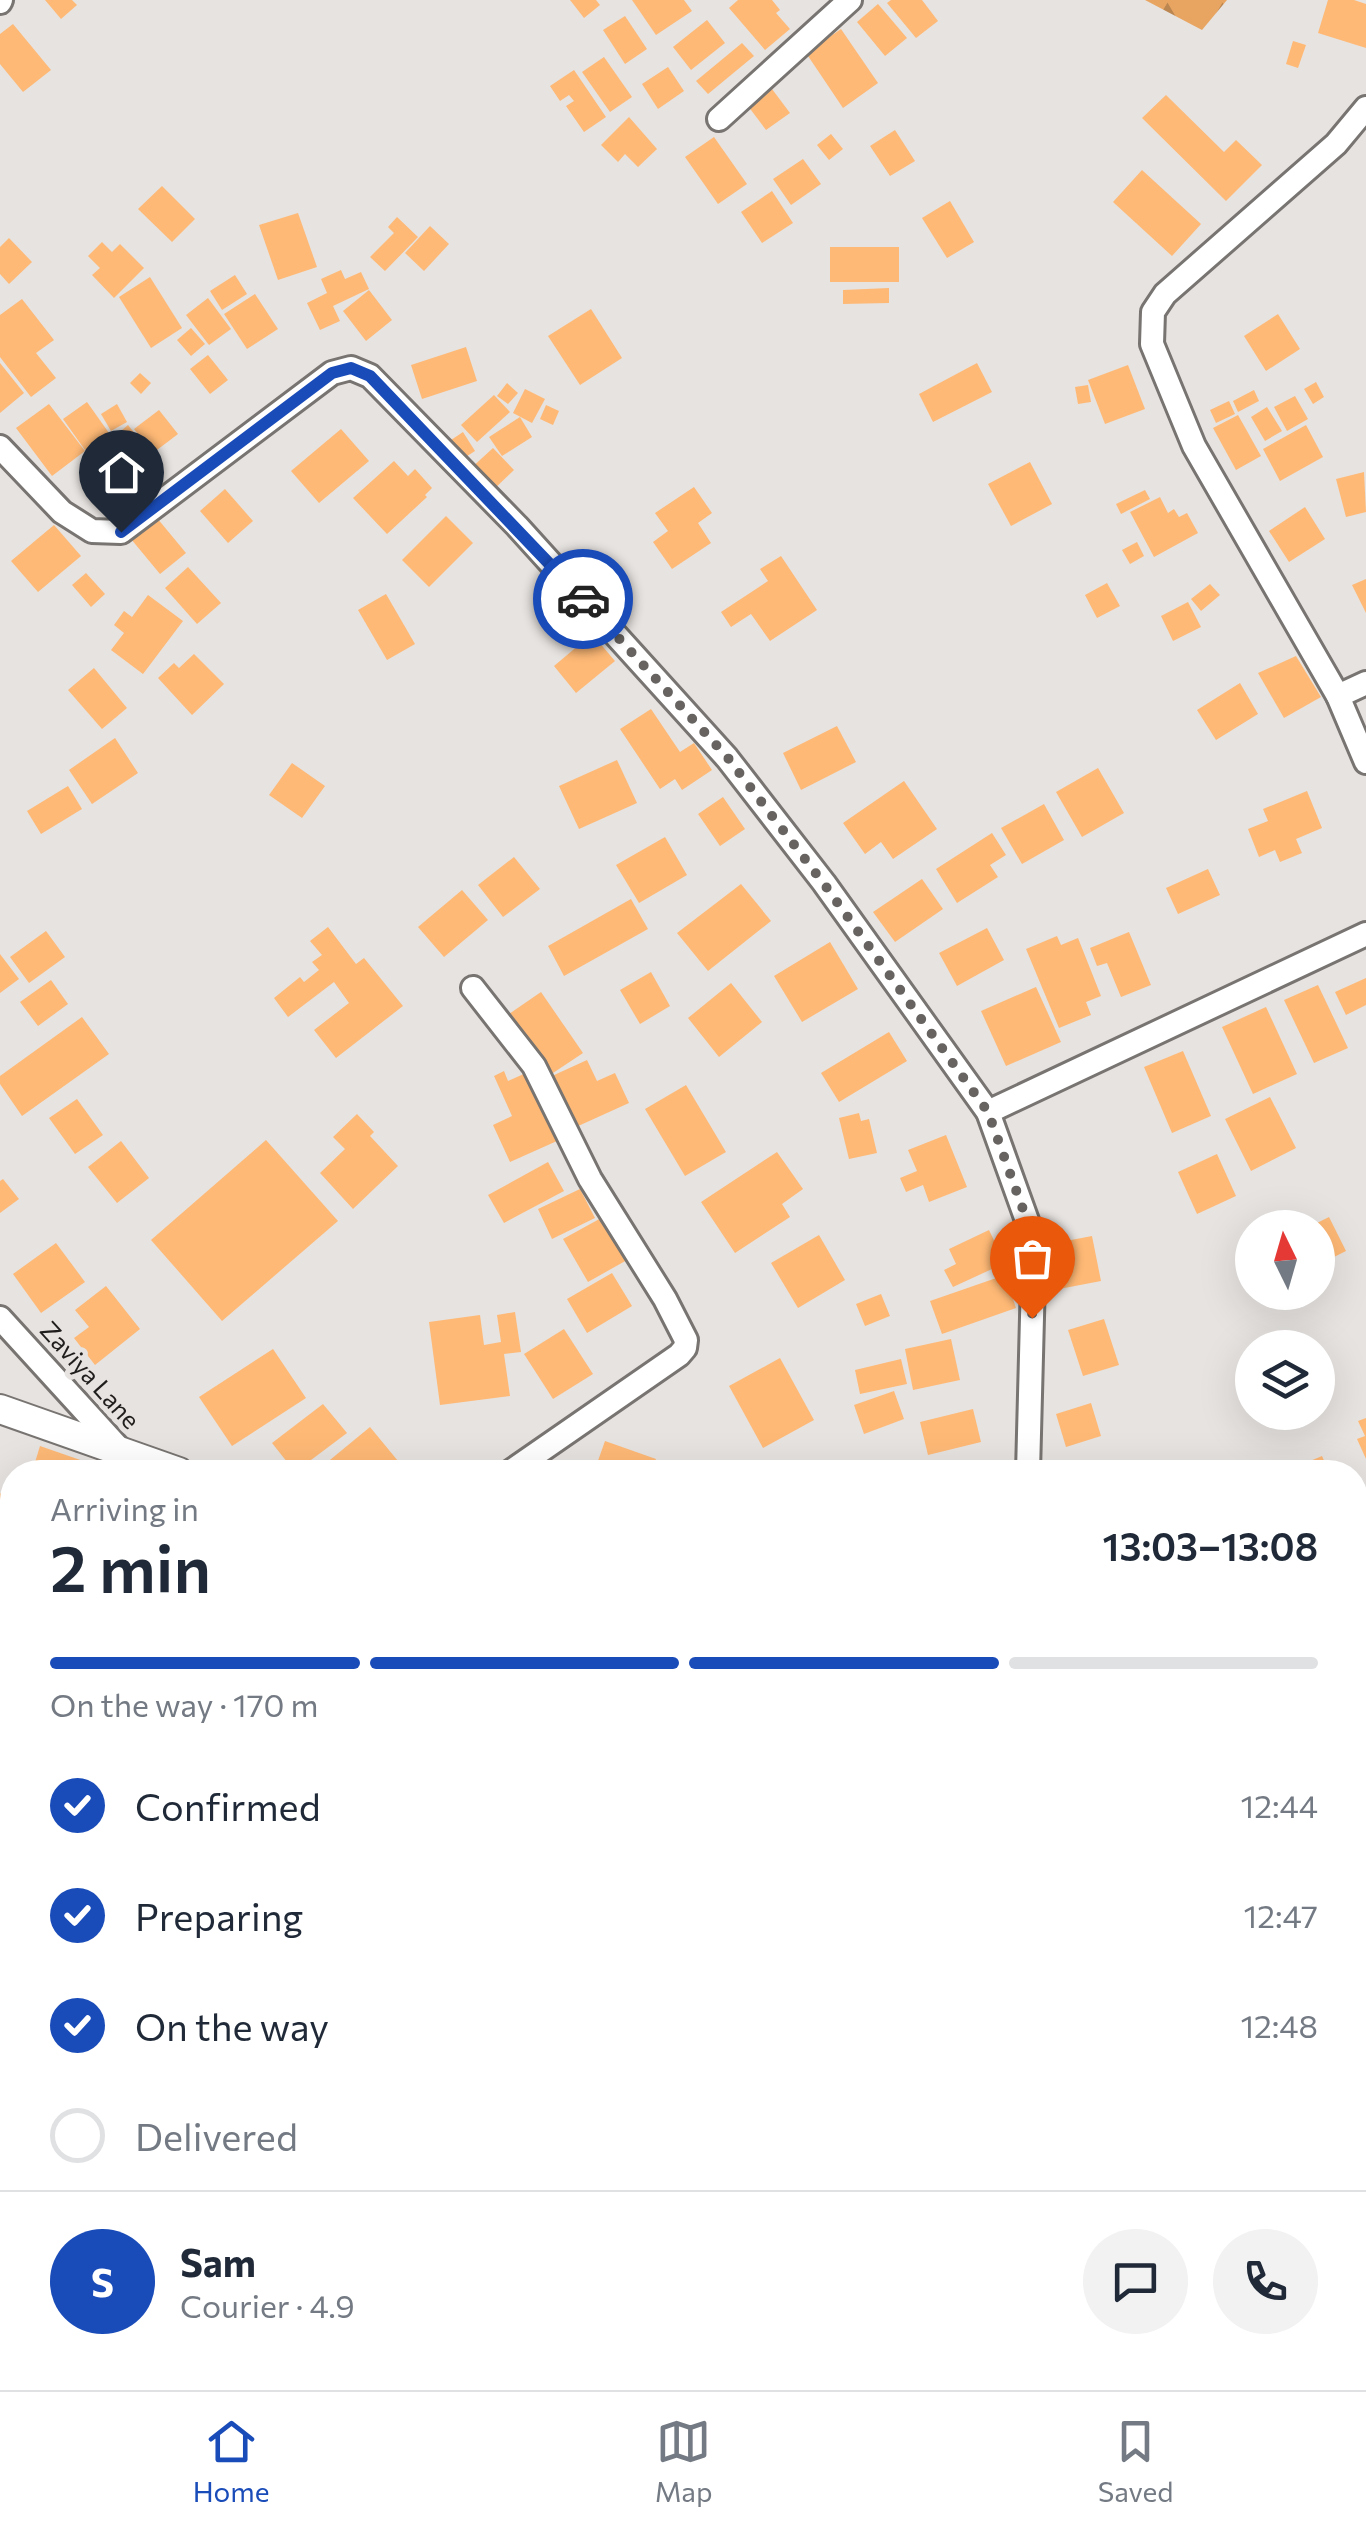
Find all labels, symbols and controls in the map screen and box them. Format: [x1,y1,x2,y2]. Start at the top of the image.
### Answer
pin [79,430,164,533]
icon: home [94,445,149,500]
courier [533,549,633,649]
icon: car [556,572,611,627]
north arrow [1235,1210,1335,1310]
map controls [1235,1210,1335,1430]
pin [990,1216,1075,1319]
icon: bag [1005,1231,1060,1286]
street label: Zaviya Lane [35,1314,147,1434]
button: layers [1235,1330,1335,1430]
text: Arriving in [50,1488,199,1528]
text: 13:03–13:08 [1103,1522,1318,1569]
text: 2 min [50,1526,211,1605]
text: On the way · 170 m [50,1684,319,1724]
icon: check [50,1778,105,1833]
text: Confirmed [135,1782,321,1829]
text: 12:44 [1241,1785,1318,1825]
icon: check [50,1888,105,1943]
text: Preparing [135,1892,303,1939]
text: 12:47 [1244,1895,1318,1935]
icon: check [50,1998,105,2053]
text: On the way [135,2002,329,2049]
text: 12:48 [1240,2005,1318,2045]
text: Delivered [135,2112,298,2159]
button: chat [1083,2229,1188,2334]
button: phone [1213,2229,1318,2334]
text: Sam [180,2238,256,2285]
text: S [91,2258,114,2305]
text: Courier · 4.9 [180,2285,355,2325]
tab: Home [193,2414,270,2508]
tab: Map [655,2414,713,2508]
tab: Saved [1098,2414,1173,2508]

